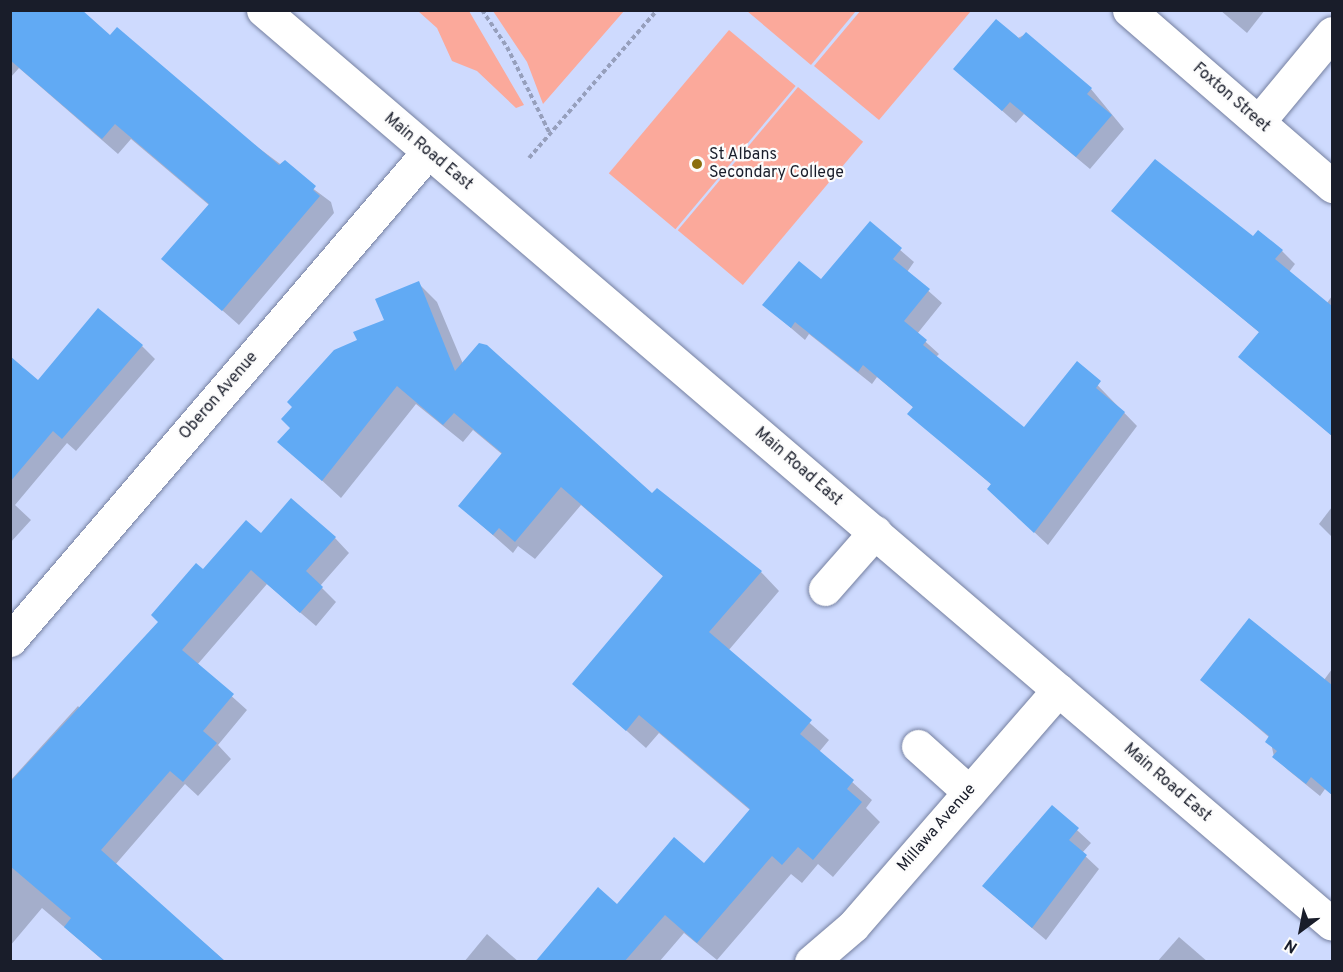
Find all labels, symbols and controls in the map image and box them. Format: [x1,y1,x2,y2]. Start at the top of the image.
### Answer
street label: Foxton Street [1188,59,1274,137]
street label: Main Road East [380,109,476,195]
place label: St Albans Secondary College [709,145,844,183]
marker: St Albans Secondary College [690,157,704,171]
street label: Oberon Avenue [175,348,263,444]
street label: Main Road East [750,424,846,510]
street label: Main Road East [1119,740,1215,826]
street label: Millawa Avenue [894,780,980,876]
north arrow [1271,900,1331,960]
text: N [1281,934,1302,957]

